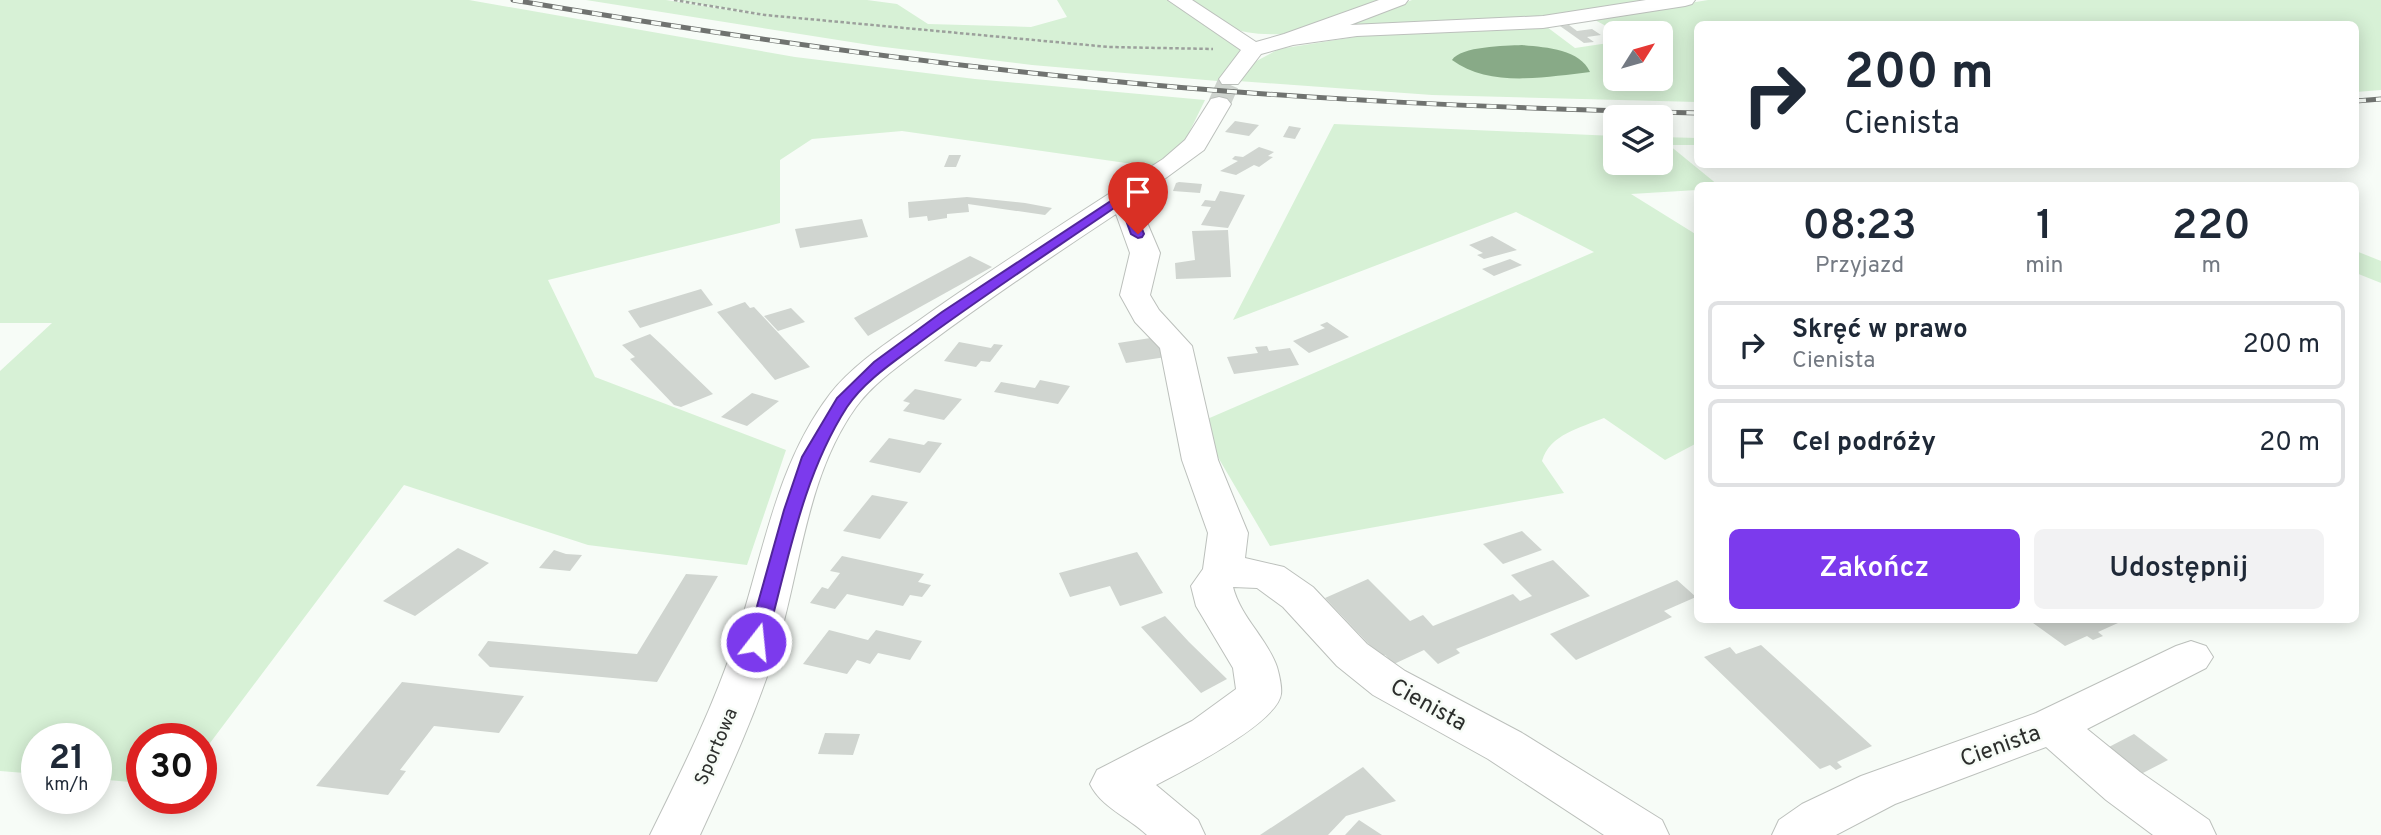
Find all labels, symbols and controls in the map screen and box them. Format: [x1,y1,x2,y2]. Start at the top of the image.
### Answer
north arrow [1603,21,1673,91]
map controls [1603,21,1673,175]
text: 200 m [1844,44,1994,106]
icon: right [1729,49,1820,140]
button: layers [1603,105,1673,175]
text: Cienista [1844,105,1960,145]
pin [1108,162,1168,234]
icon: arrive [1119,173,1157,211]
text: 08:23 [1802,201,1917,254]
text: 1 [2036,201,2053,254]
text: 220 [2172,201,2251,254]
text: Przyjazd [1815,252,1904,281]
text: min [2025,252,2063,281]
text: m [2201,252,2221,281]
text: Skręć w prawo [1792,314,1968,347]
icon: right [1733,326,1771,364]
text: 200 m [2243,329,2320,362]
text: Cienista [1792,347,1875,376]
icon: arrive [1733,424,1771,462]
text: Cel podróży [1792,427,1936,460]
text: 20 m [2259,427,2320,460]
button: Zakończ [1729,529,2020,609]
button: Udostępnij [2034,529,2324,609]
position arrow [719,605,793,679]
street label: Cienista [1384,673,1471,739]
street label: Sportowa [690,705,744,789]
street label: Cienista [1957,719,2045,775]
speed limit sign: 30 [126,723,217,814]
text: 21 [49,737,84,781]
text: km/h [45,774,88,797]

